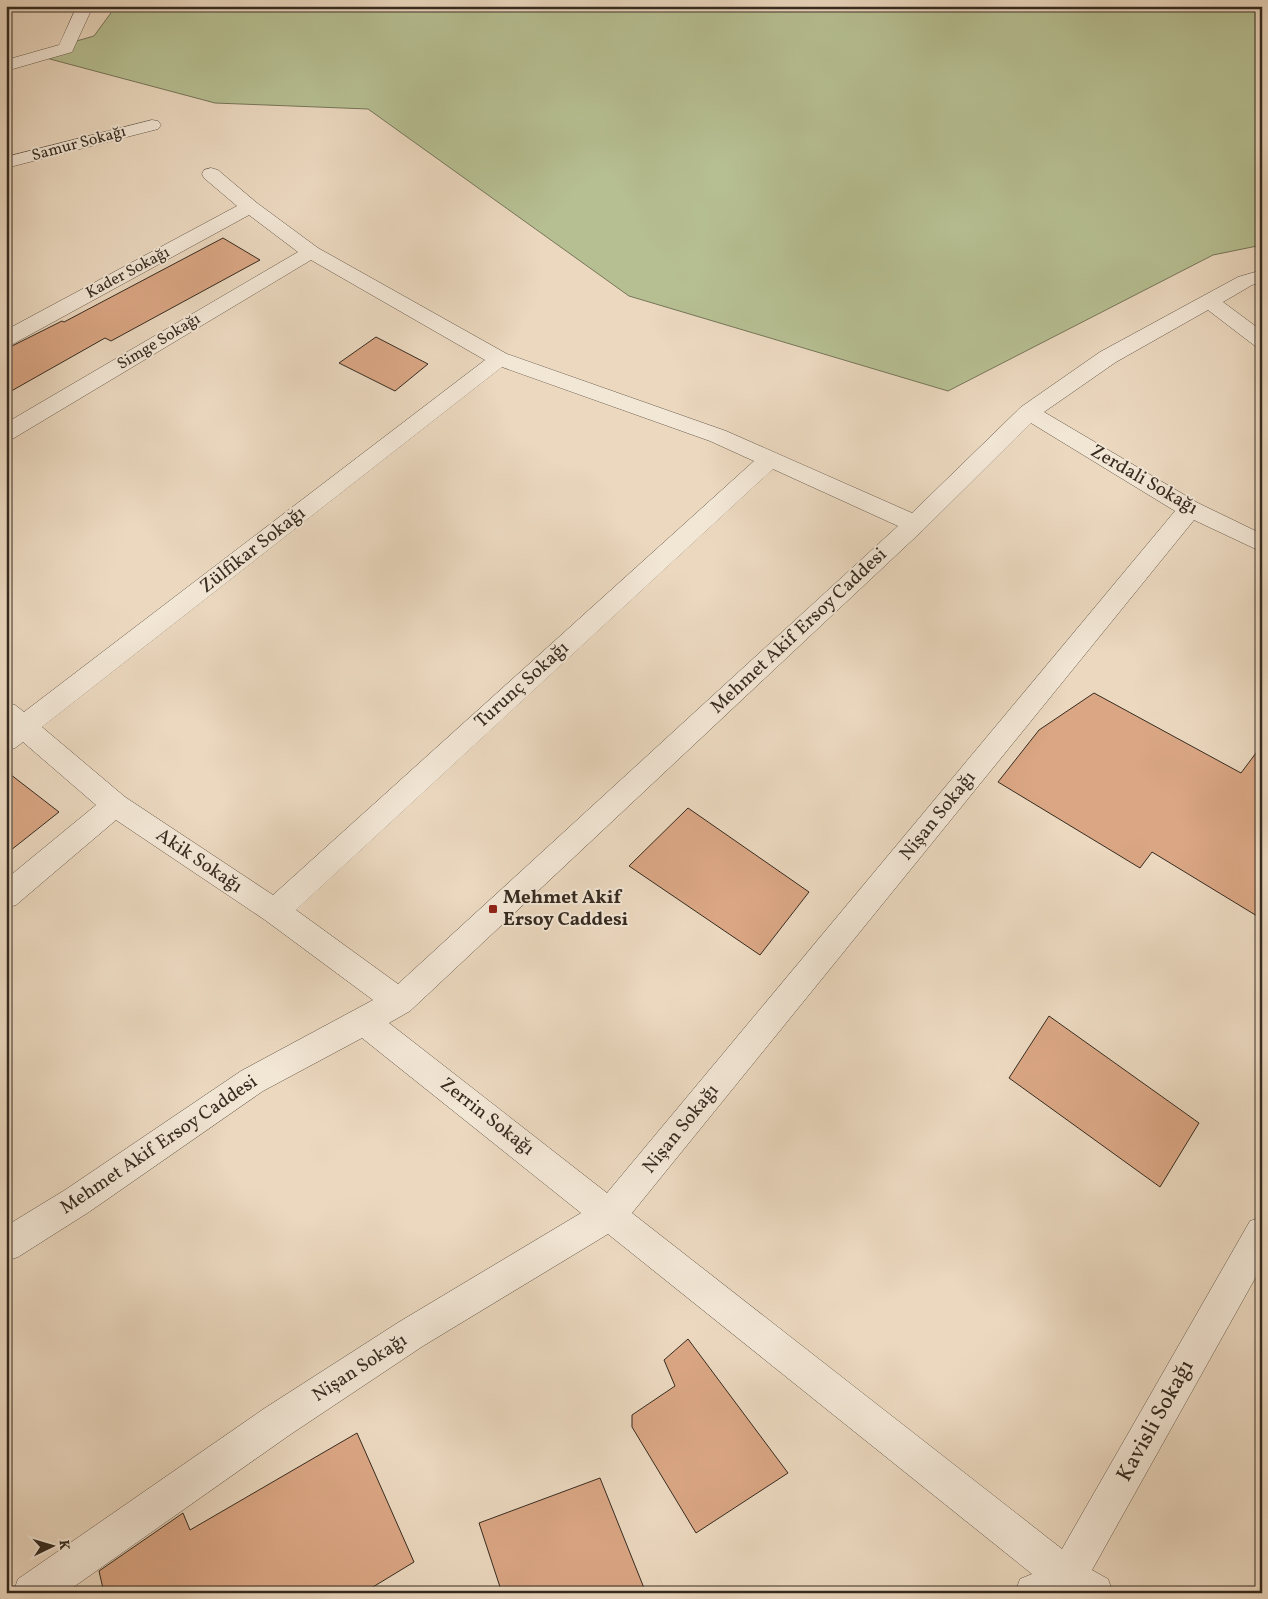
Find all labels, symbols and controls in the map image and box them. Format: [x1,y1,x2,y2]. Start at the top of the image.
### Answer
street label: Samur Sokağı [29,121,129,167]
street label: Kader Sokağı [82,242,174,304]
street label: Simge Sokağı [113,308,205,376]
street label: Zerdali Sokağı [1086,439,1203,521]
street label: Zülfikar Sokağı [195,500,311,600]
street label: Mehmet Akif Ersoy Caddesi [705,542,893,720]
street label: Turunç Sokağı [469,635,575,734]
street label: Nişan Sokağı [894,766,982,866]
street label: Akik Sokağı [151,822,248,900]
place label: Mehmet Akif Ersoy Caddesi [503,885,628,933]
marker: Mehmet Akif Ersoy Caddesi [487,903,499,915]
street label: Mehmet Akif Ersoy Caddesi [55,1069,263,1221]
street label: Zerrin Sokağı [434,1072,540,1162]
street label: Nişan Sokağı [637,1079,725,1179]
street label: Nişan Sokağı [308,1327,413,1408]
street label: Kavisli Sokağı [1110,1354,1202,1488]
north arrow [28,1522,78,1572]
text: K [54,1539,73,1551]

